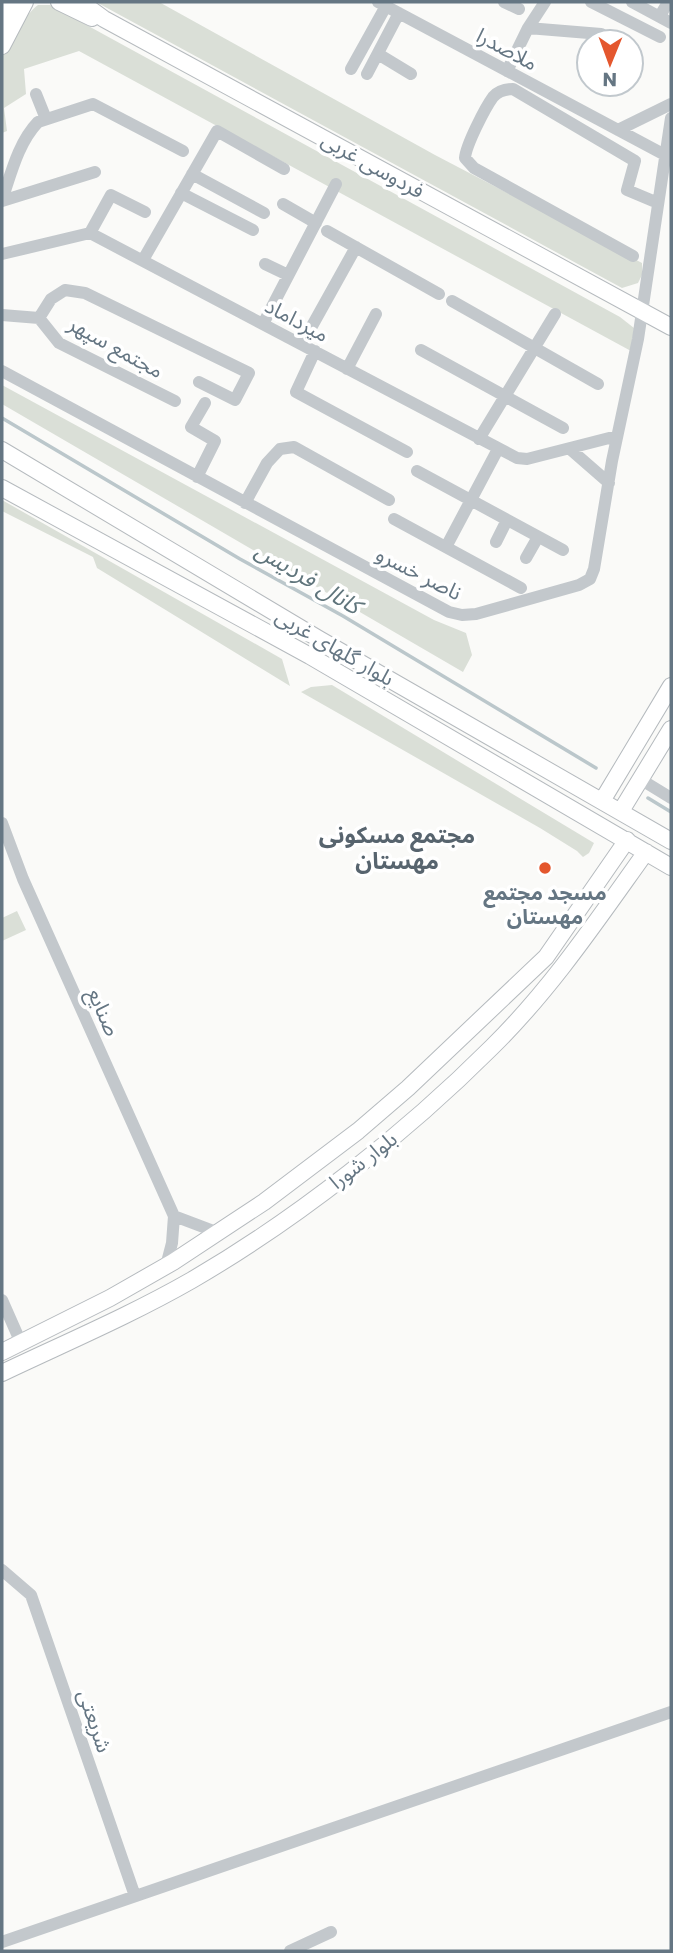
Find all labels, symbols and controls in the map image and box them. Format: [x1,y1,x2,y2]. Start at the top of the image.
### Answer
street label: ملاصدرا [471,21,543,77]
north arrow [575,28,645,98]
text: N [602,66,617,93]
street label: فردوسی غربی [316,125,430,205]
street label: میرداماد [260,291,334,349]
street label: مجتمع سپهر [62,309,169,386]
water label: کانال فردیس [249,534,371,624]
street label: ناصر خسرو [371,539,467,607]
street label: بلوار گلهای غربی [270,601,400,693]
district label: مجتمع مسکونی مهستان [319,819,475,877]
marker: مسجد مجتمع مهستان [537,860,553,876]
place label: مسجد مجتمع مهستان [483,878,607,931]
street label: صنایع [80,983,127,1041]
street label: بلوار شورا [323,1124,403,1196]
street label: شریعتی [71,1686,119,1756]

